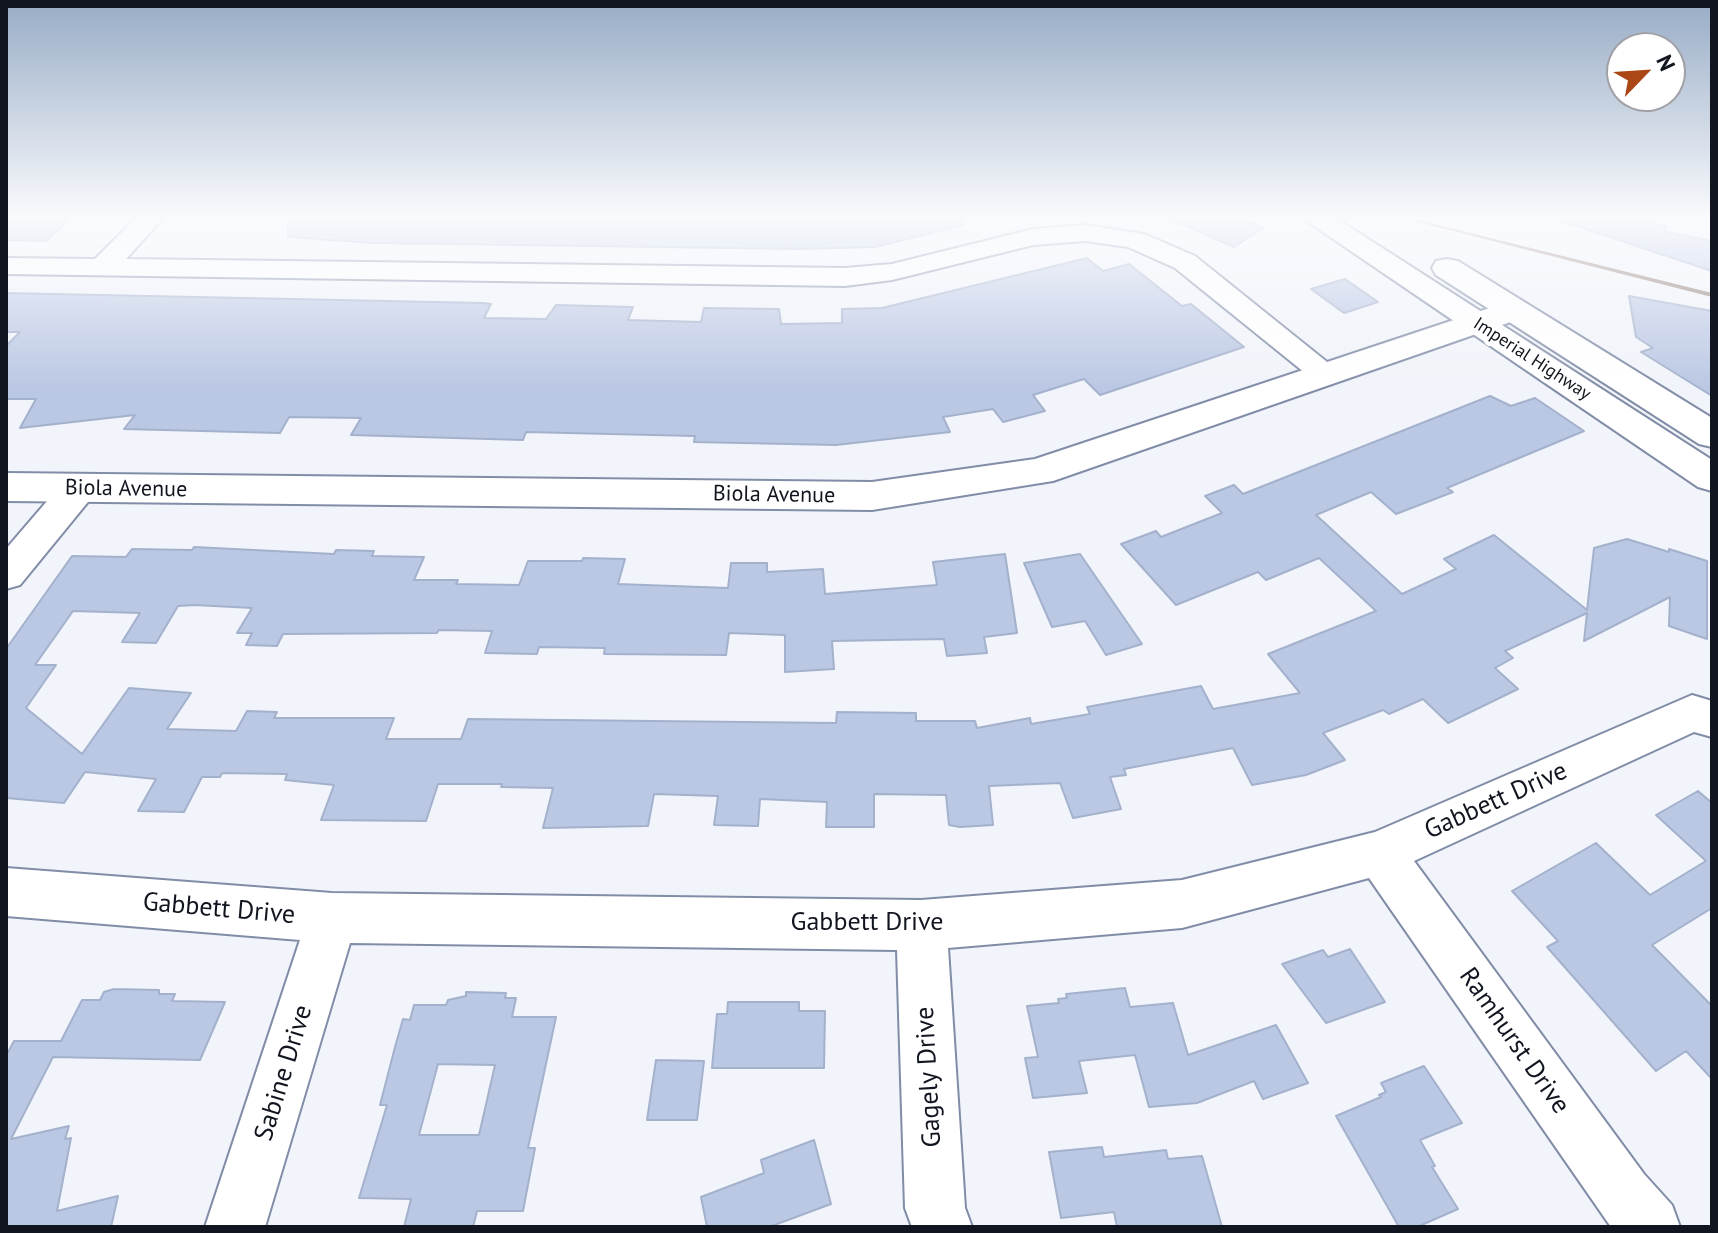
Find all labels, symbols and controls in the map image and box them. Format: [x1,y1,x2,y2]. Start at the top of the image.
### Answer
north arrow [1606,32,1686,112]
text: N [1650,50,1682,75]
street label: Imperial Highway [1469,313,1595,405]
street label: Biola Avenue [65,475,187,503]
street label: Biola Avenue [713,481,835,509]
street label: Gabbett Drive [1420,756,1572,846]
street label: Gabbett Drive [141,887,297,931]
street label: Gabbett Drive [791,907,943,939]
street label: Ramhurst Drive [1452,962,1576,1120]
street label: Sabine Drive [249,1001,319,1145]
street label: Gagely Drive [910,1006,948,1148]

